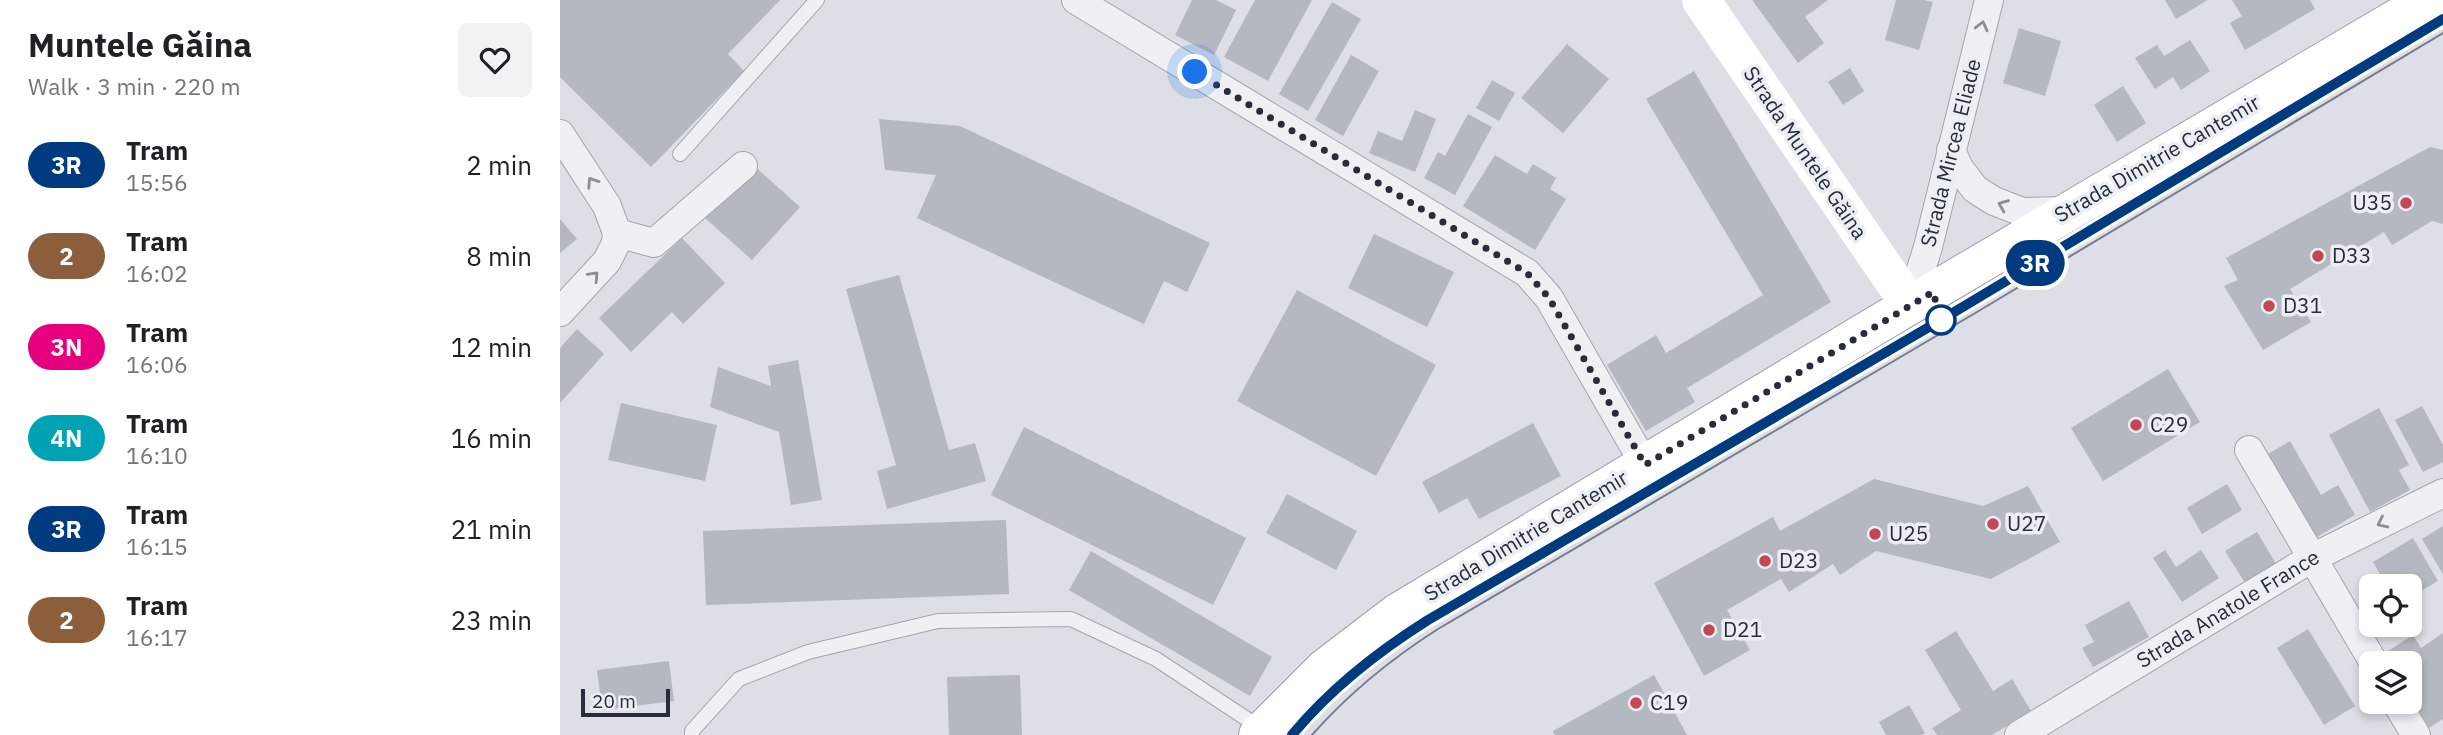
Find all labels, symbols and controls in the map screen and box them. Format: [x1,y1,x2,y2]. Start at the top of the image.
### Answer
one-way arrow [1974,20,1988,32]
text: Muntele Găina [28,23,252,66]
button: heart [458,23,532,97]
your location [1177,54,1212,89]
street label: Strada Mircea Eliade [1913,56,1987,250]
street label: Strada Muntele Găina [1737,61,1874,244]
text: Walk · 3 min · 220 m [28,71,241,101]
street label: Strada Dimitrie Cantemir [2049,88,2265,228]
text: Tram [126,133,188,167]
text: 2 min [466,148,532,182]
text: 3R [51,149,82,181]
text: 15:56 [126,167,188,197]
one-way arrow [587,177,600,190]
place label: U35 [2353,188,2392,216]
marker: U35 [2398,195,2414,211]
one-way arrow [1998,199,2010,213]
text: Tram [126,224,188,258]
text: 8 min [466,239,532,273]
text: 2 [59,240,74,272]
line badge: 3R [2004,240,2066,286]
place label: D33 [2332,241,2371,269]
text: 3R [2020,247,2050,279]
marker: D33 [2310,248,2326,264]
text: 16:02 [126,258,188,288]
one-way arrow [586,271,599,284]
place label: D31 [2283,291,2322,319]
marker: D31 [2261,298,2277,314]
unlabelled marker [1926,305,1956,335]
text: Tram [126,315,188,349]
text: 12 min [451,330,532,364]
text: 3N [51,331,82,363]
text: 16:06 [126,349,188,379]
text: Tram [126,406,188,440]
place label: C29 [2150,410,2188,438]
marker: C29 [2128,417,2144,433]
text: 16 min [451,421,532,455]
text: 4N [51,422,82,454]
text: 16:10 [126,440,188,470]
street label: Strada Dimitrie Cantemir [1419,463,1633,607]
text: Tram [126,497,188,531]
place label: U27 [2007,509,2046,537]
text: 21 min [451,512,532,546]
text: 3R [51,513,82,545]
one-way arrow [2377,515,2389,529]
marker: U27 [1985,516,2001,532]
place label: U25 [1889,519,1928,547]
marker: U25 [1867,526,1883,542]
text: 16:15 [126,531,188,561]
street label: Strada Anatole France [2131,542,2324,674]
place label: D23 [1779,546,1818,574]
marker: D23 [1757,553,1773,569]
map controls [2359,574,2422,714]
button: locate [2359,574,2422,637]
text: Tram [126,588,188,622]
text: 23 min [451,603,532,637]
text: 2 [59,604,74,636]
place label: D21 [1723,615,1762,643]
text: 16:17 [126,622,188,652]
marker: D21 [1701,622,1717,638]
button: layers [2359,651,2422,714]
scale bar [581,686,670,718]
place label: C19 [1650,688,1688,716]
text: 20 m [592,689,636,713]
marker: C19 [1628,695,1644,711]

